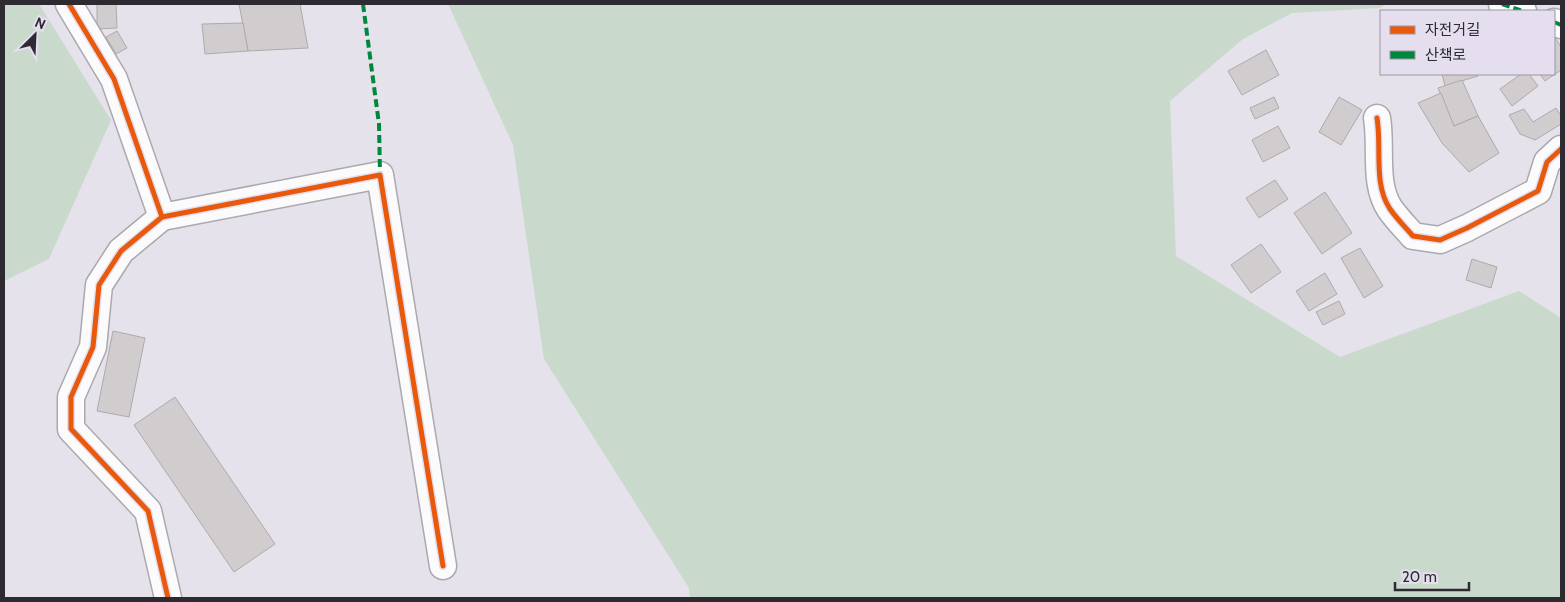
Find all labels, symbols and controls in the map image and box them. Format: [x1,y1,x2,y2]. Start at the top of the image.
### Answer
north arrow [10,10,60,60]
legend [1380,10,1555,75]
text: N [32,13,48,33]
text: 자전거길 [1425,21,1480,39]
text: 산책로 [1425,46,1466,64]
scale bar [1395,560,1469,592]
text: 20 m [1402,568,1437,586]

